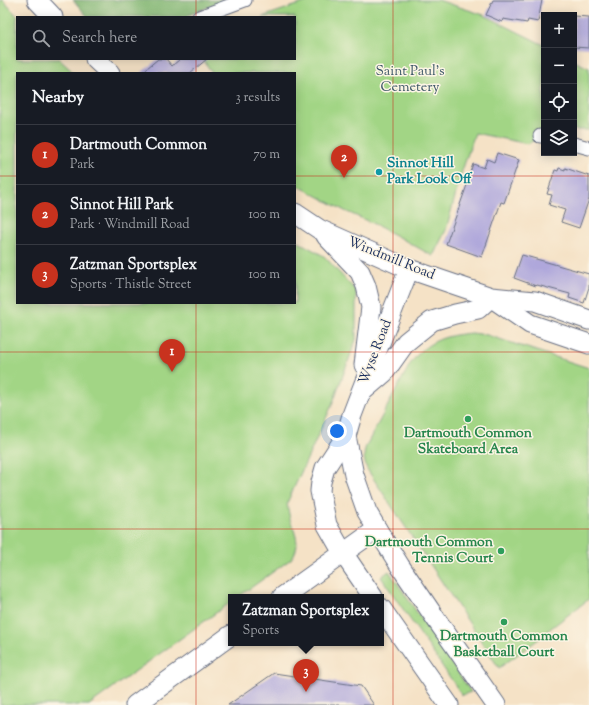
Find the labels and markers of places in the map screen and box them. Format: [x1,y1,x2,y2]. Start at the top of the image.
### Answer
pin: 2 [331,145,357,178]
place label: Sinnot Hill Park Look Off [387,154,473,190]
marker: Sinnot Hill Park Look Off [374,167,384,177]
pin: 1 [159,339,185,372]
marker: Dartmouth Common Skateboard Area [463,414,473,424]
place label: Dartmouth Common Skateboard Area [404,424,533,460]
place label: Dartmouth Common Tennis Court [365,533,494,569]
marker: Dartmouth Common Tennis Court [496,546,506,556]
marker: Dartmouth Common Basketball Court [499,617,509,627]
place label: Dartmouth Common Basketball Court [440,627,569,663]
pin: 3 [293,659,319,692]

